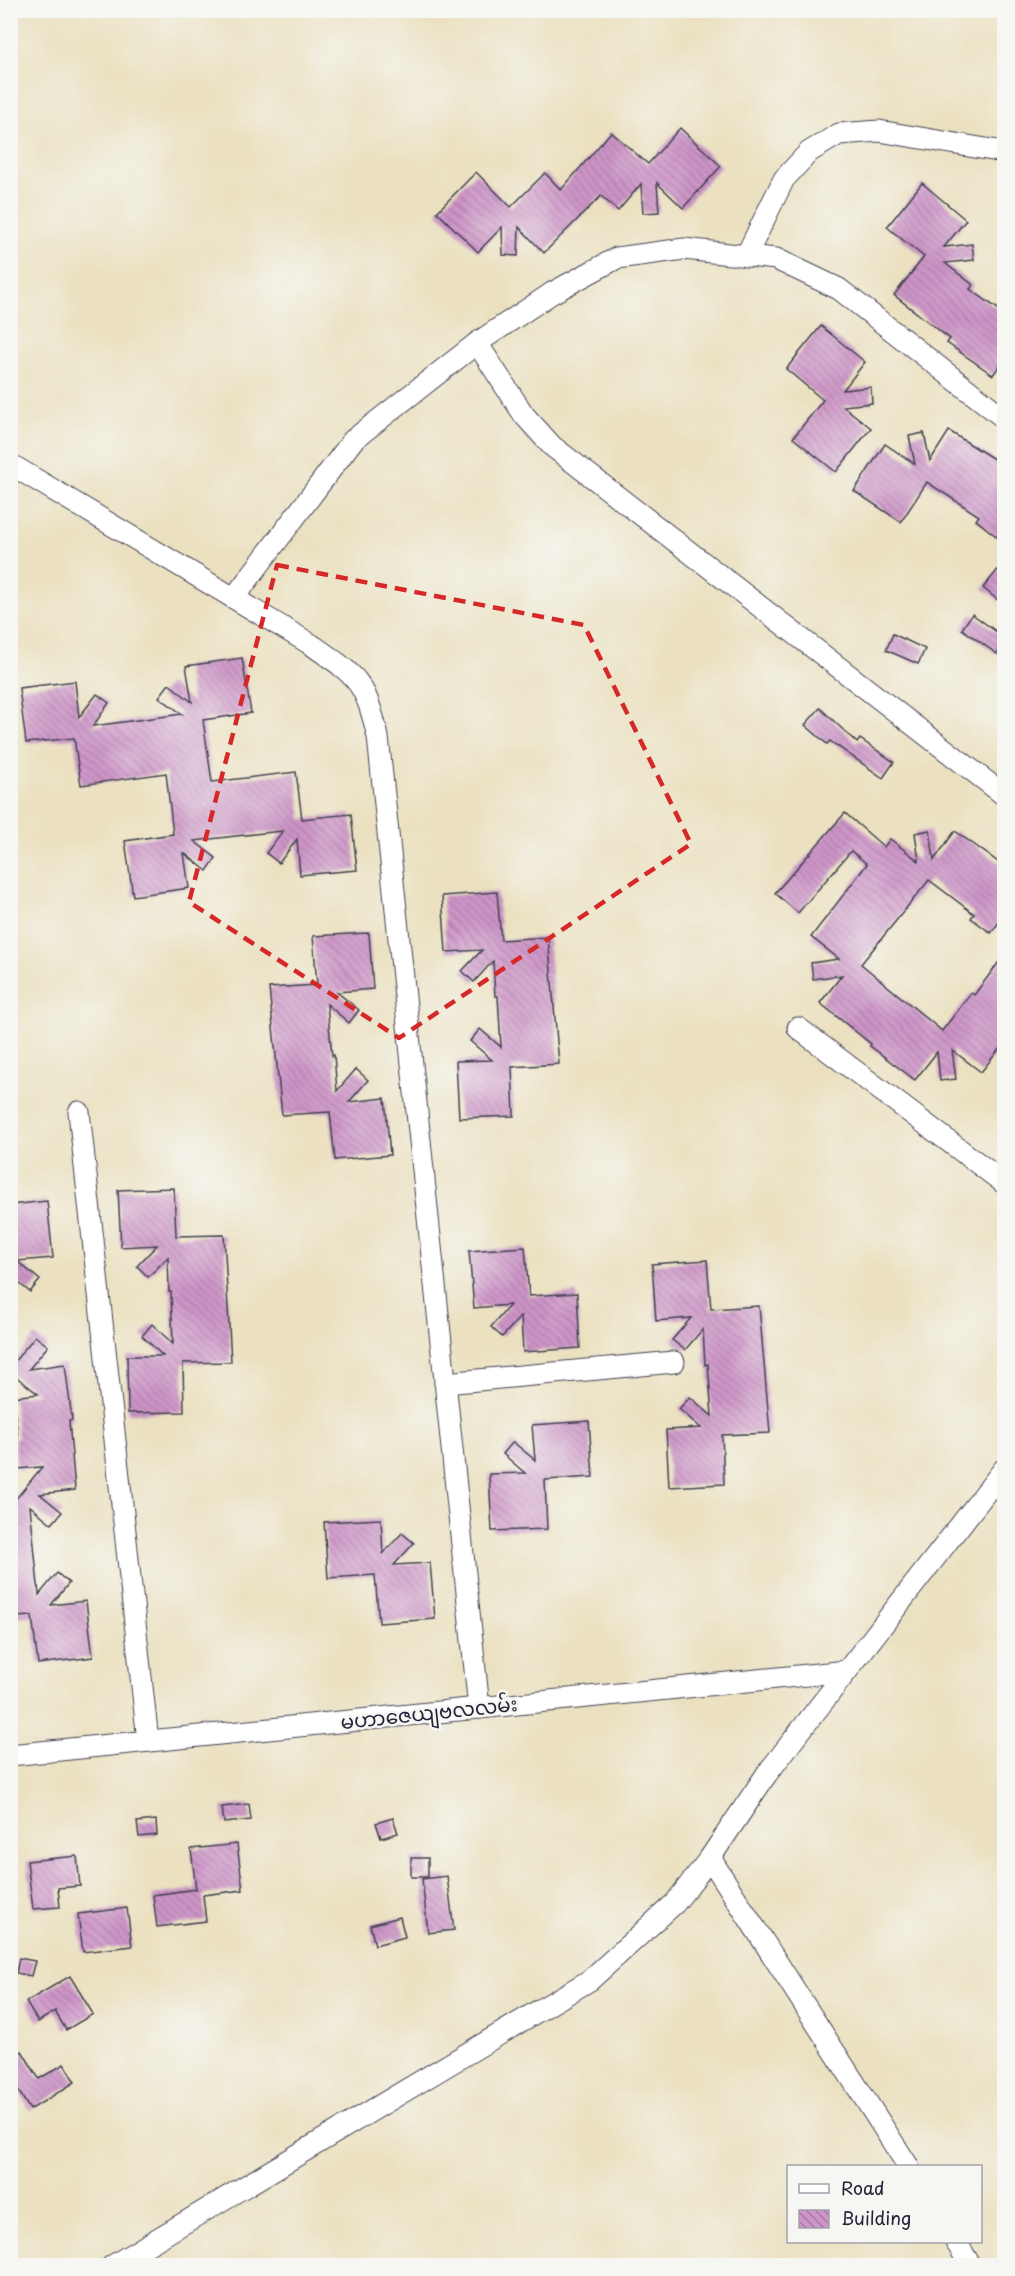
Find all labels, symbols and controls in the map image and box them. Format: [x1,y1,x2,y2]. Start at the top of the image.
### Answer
street label: မဟာဇေယျဗလလမ်း [339,1688,519,1738]
legend [787,2165,982,2243]
text: Road [841,2174,885,2201]
text: Building [841,2204,911,2231]

